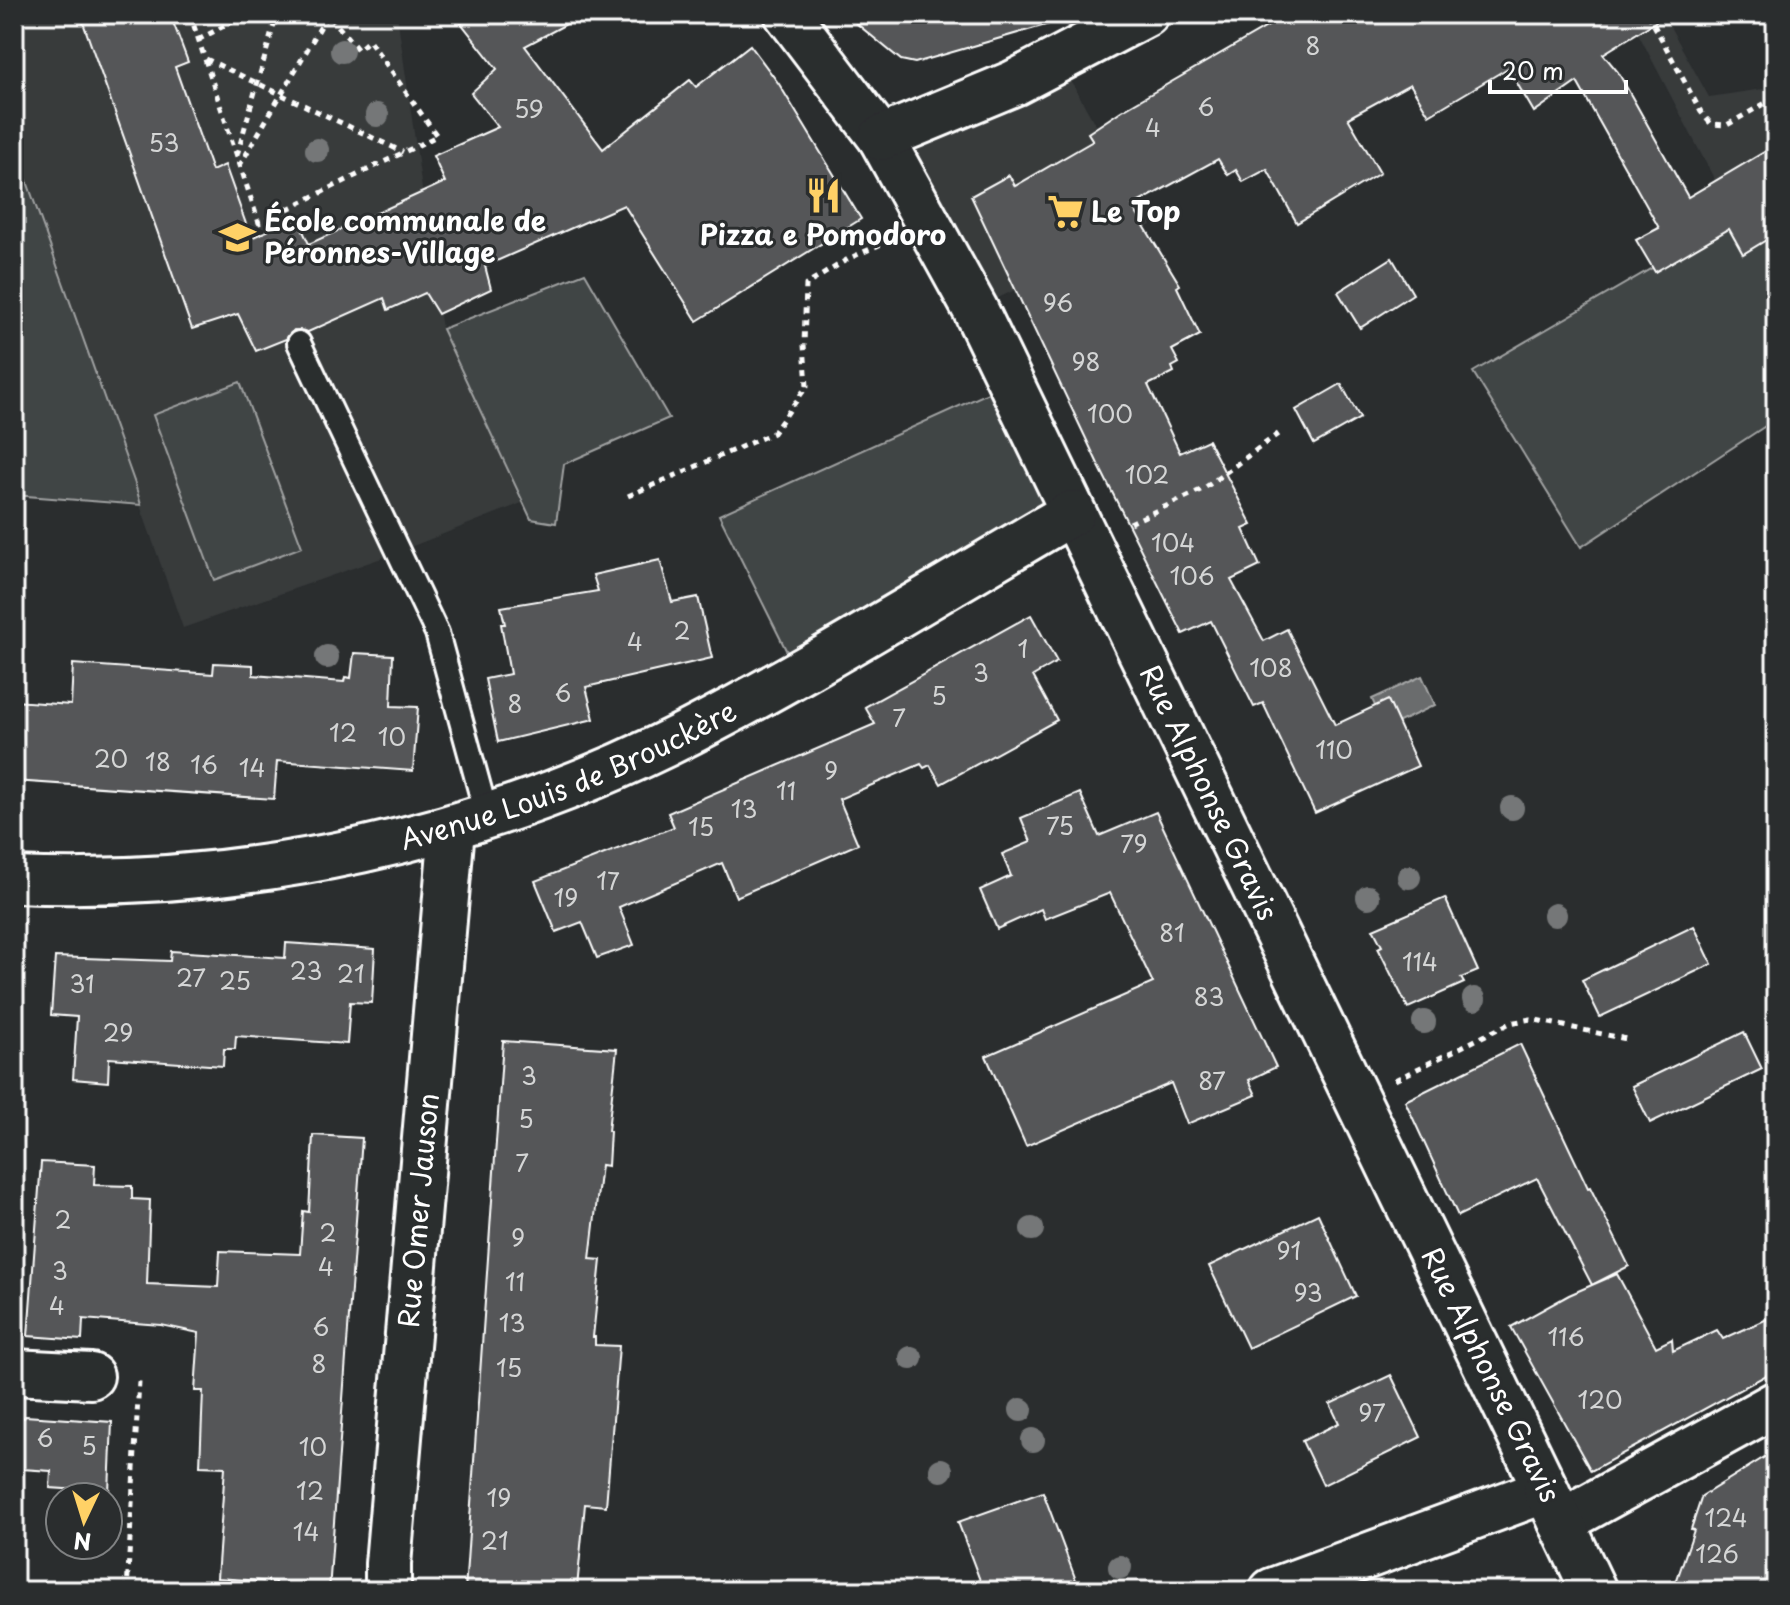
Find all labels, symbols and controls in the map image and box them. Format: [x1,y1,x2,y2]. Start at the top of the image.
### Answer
house number: 8 [1306,27,1321,63]
scale bar [1490,44,1626,94]
text: 20 m [1502,52,1564,88]
house number: 6 [1198,88,1214,124]
house number: 59 [514,90,544,126]
house number: 4 [1145,109,1161,145]
house number: 53 [149,124,179,160]
restaurant icon: Pizza e Pomodoro [804,176,842,214]
place label: Le Top [1091,189,1181,232]
supermarket icon: Le Top [1046,193,1084,231]
place label: École communale de Péronnes-Village [264,198,546,273]
place label: Pizza e Pomodoro [700,212,946,255]
school or university icon: École communale de Péronnes-Village [219,218,257,256]
house number: 96 [1043,284,1073,320]
house number: 98 [1071,343,1101,379]
house number: 100 [1087,395,1133,431]
house number: 102 [1125,456,1169,492]
house number: 104 [1151,524,1195,560]
house number: 106 [1169,557,1215,593]
house number: 2 [674,612,691,648]
house number: 4 [627,623,643,659]
house number: 1 [1018,630,1028,666]
house number: 108 [1249,649,1293,685]
house number: 3 [973,654,989,690]
street label: Rue Alphonse Gravis [1130,657,1290,927]
house number: 6 [555,674,571,710]
house number: 5 [931,677,947,713]
house number: 8 [508,685,523,721]
street label: Avenue Louis de Brouckère [395,688,743,860]
house number: 7 [892,699,906,735]
house number: 12 [329,714,357,750]
house number: 10 [378,718,406,754]
house number: 110 [1315,731,1353,767]
house number: 20 [94,740,128,776]
house number: 18 [145,743,171,779]
house number: 16 [190,746,218,782]
house number: 14 [239,749,265,785]
house number: 9 [824,752,838,788]
house number: 11 [776,772,796,808]
house number: 13 [731,790,757,826]
house number: 75 [1046,807,1074,843]
house number: 15 [688,808,714,844]
house number: 79 [1120,825,1148,861]
house number: 17 [596,862,620,898]
house number: 19 [554,879,578,915]
house number: 81 [1159,914,1185,950]
house number: 114 [1402,943,1438,979]
house number: 23 [290,952,322,988]
house number: 21 [337,955,365,991]
house number: 27 [176,959,206,995]
house number: 25 [219,962,251,998]
house number: 31 [69,965,95,1001]
house number: 83 [1194,978,1224,1014]
house number: 29 [103,1014,133,1050]
house number: 3 [521,1057,537,1093]
house number: 87 [1198,1062,1226,1098]
street label: Rue Omer Jauson [386,1091,449,1329]
house number: 5 [518,1100,534,1136]
house number: 7 [515,1144,529,1180]
house number: 2 [55,1201,72,1237]
house number: 2 [320,1214,337,1250]
house number: 9 [511,1219,525,1255]
house number: 91 [1277,1232,1301,1268]
street label: Rue Alphonse Gravis [1412,1240,1573,1509]
house number: 4 [318,1248,334,1284]
house number: 3 [52,1252,68,1288]
house number: 11 [505,1263,525,1299]
house number: 93 [1293,1274,1323,1310]
house number: 4 [49,1287,65,1323]
house number: 13 [499,1304,525,1340]
house number: 6 [313,1308,329,1344]
house number: 116 [1548,1318,1584,1354]
house number: 8 [312,1345,327,1381]
house number: 15 [496,1349,522,1385]
house number: 120 [1577,1381,1623,1417]
house number: 97 [1358,1394,1386,1430]
house number: 6 [37,1419,53,1455]
house number: 5 [81,1427,97,1463]
house number: 10 [299,1428,327,1464]
house number: 12 [296,1472,324,1508]
house number: 19 [487,1479,511,1515]
north arrow [44,1481,124,1561]
house number: 124 [1704,1499,1748,1535]
house number: 14 [293,1513,319,1549]
house number: 21 [481,1522,509,1558]
text: N [73,1525,92,1560]
house number: 126 [1695,1535,1739,1571]

